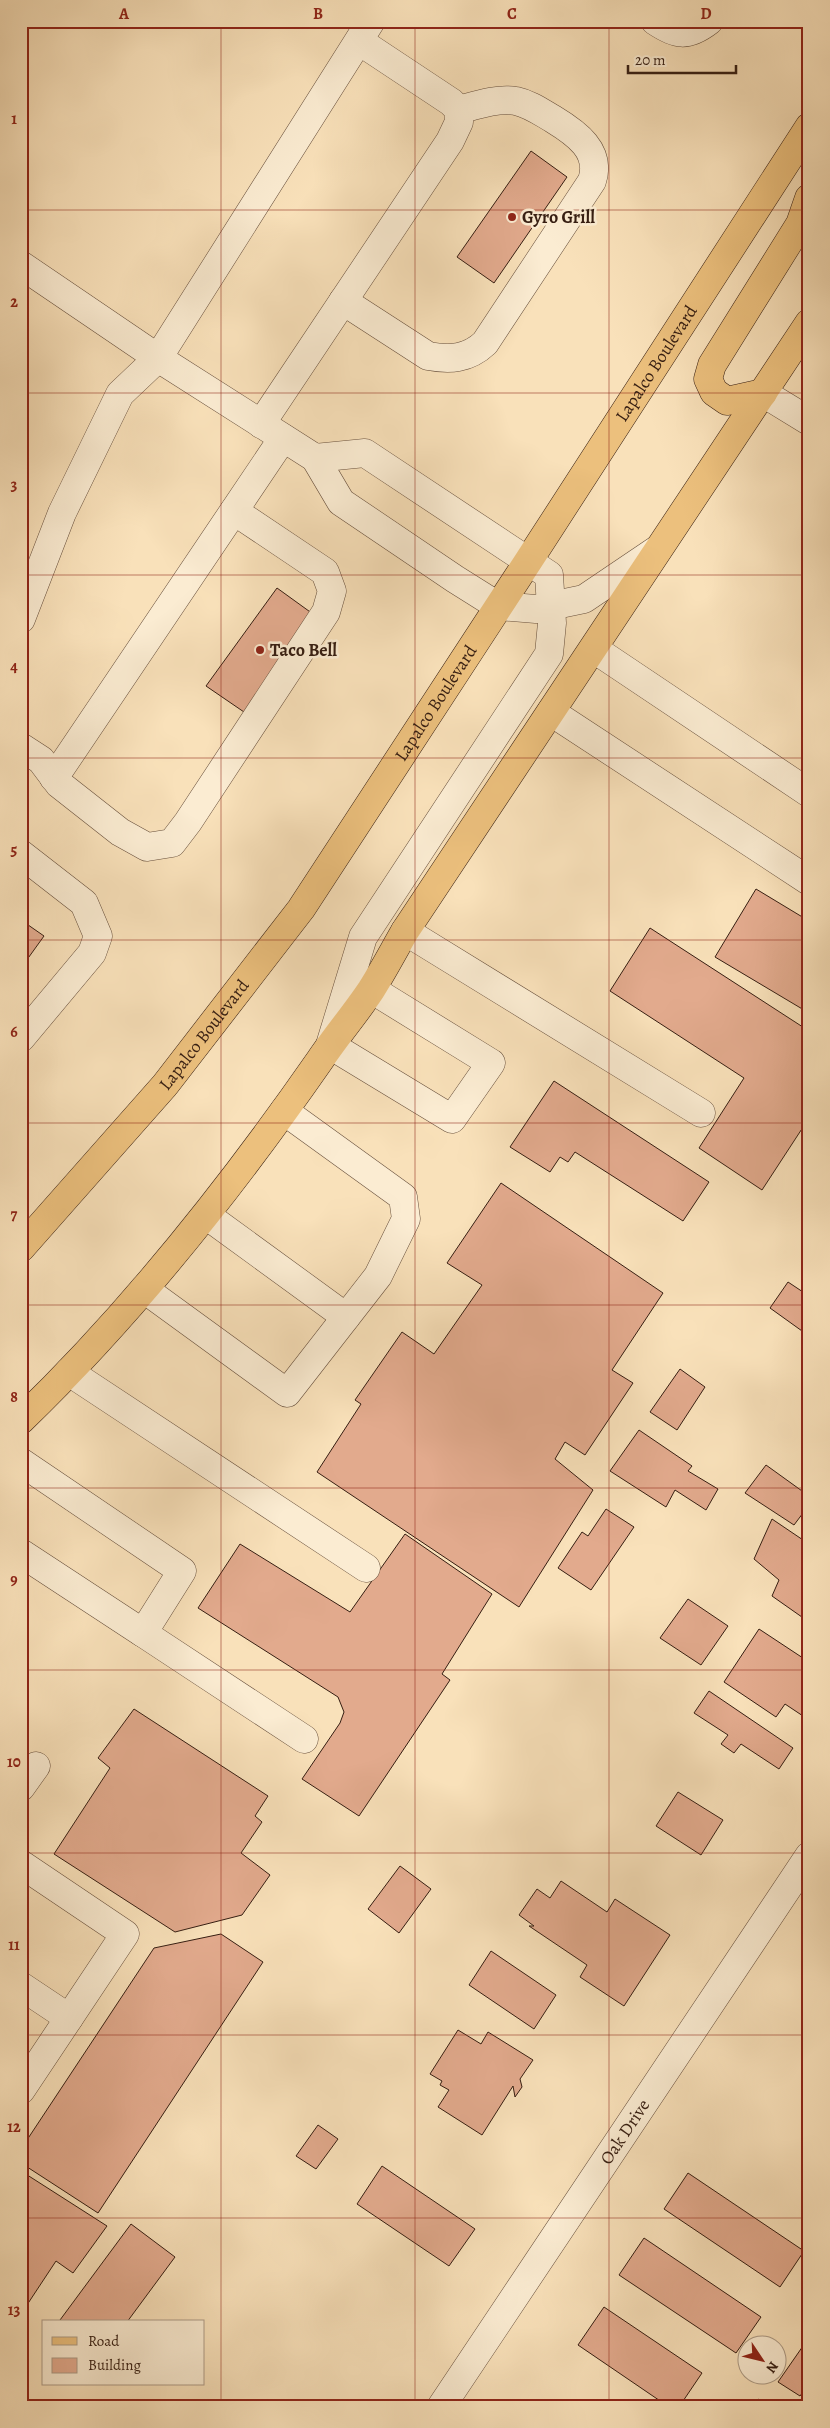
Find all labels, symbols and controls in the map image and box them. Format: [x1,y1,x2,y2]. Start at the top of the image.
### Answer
text: A [118,3,130,25]
text: B [313,3,323,25]
text: C [507,3,517,25]
text: D [700,3,712,25]
scale bar [628,42,735,74]
text: 20 m [635,50,666,70]
text: 1 [11,108,17,130]
place label: Gyro Grill [522,205,595,229]
marker: Gyro Grill [506,211,518,223]
text: 2 [10,291,18,313]
street label: Lapalco Boulevard [610,300,703,426]
text: 3 [11,474,18,496]
place label: Taco Bell [270,638,337,662]
street label: Lapalco Boulevard [389,640,482,766]
marker: Taco Bell [254,644,266,656]
text: 4 [10,656,18,678]
text: 5 [11,839,18,861]
street label: Lapalco Boulevard [153,974,255,1095]
text: 6 [10,1021,18,1043]
text: 7 [11,1204,18,1226]
text: 8 [10,1386,18,1408]
text: 9 [10,1569,18,1591]
text: 10 [7,1751,21,1773]
text: 11 [8,1934,20,1956]
street label: Oak Drive [594,2094,655,2169]
text: 12 [7,2116,21,2138]
text: 13 [8,2299,20,2321]
legend [42,2320,205,2386]
text: Road [88,2331,120,2351]
north arrow [738,2336,788,2386]
text: Building [88,2355,141,2375]
text: N [762,2358,783,2377]

